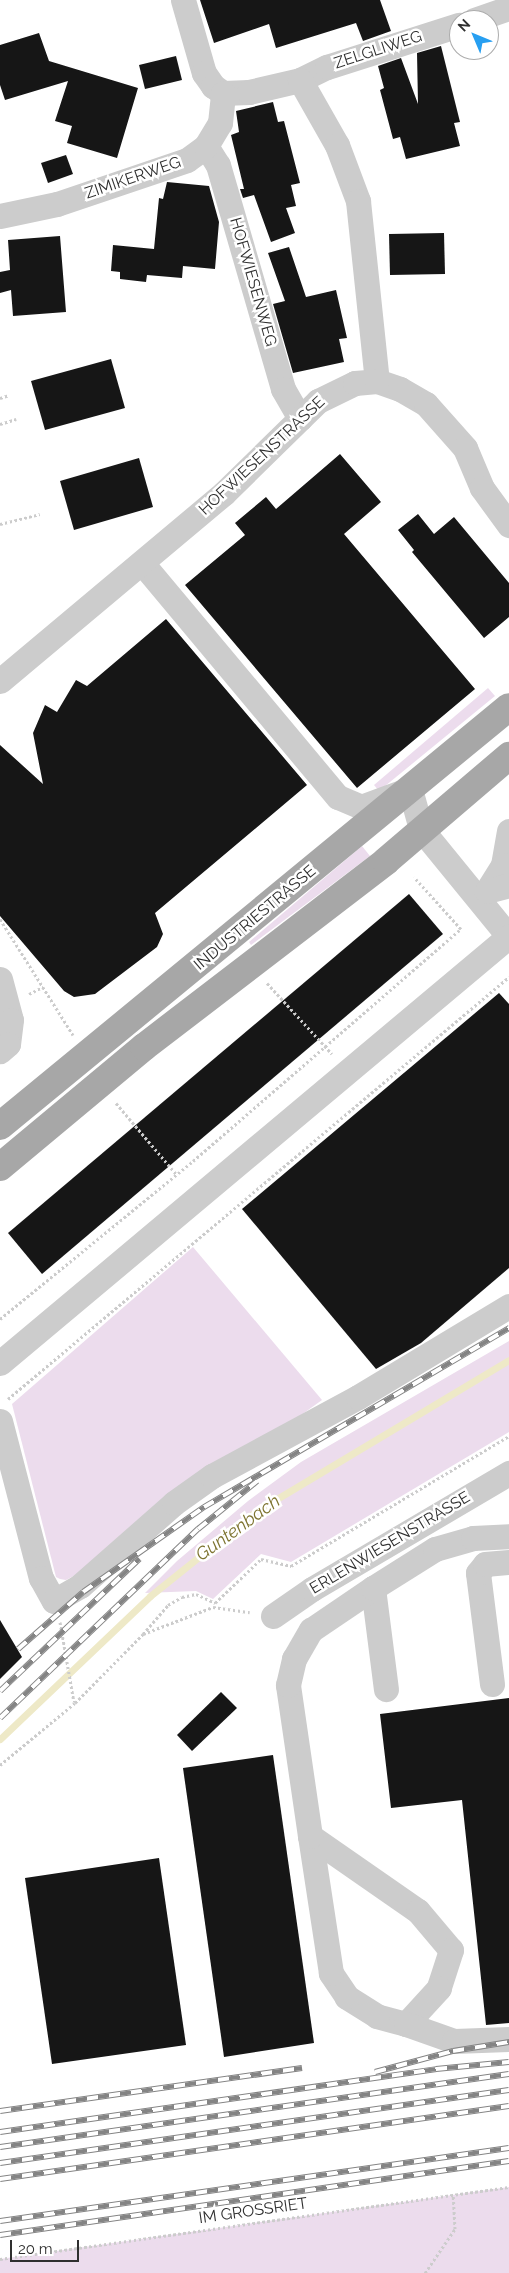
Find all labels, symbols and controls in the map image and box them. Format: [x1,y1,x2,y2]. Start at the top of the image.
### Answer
north arrow [449,10,499,60]
text: N [455,16,474,35]
street label: ZELGLIWEG [332,27,424,73]
street label: ZIMIKERWEG [83,153,183,203]
street label: HOFWIESENWEG [225,215,281,349]
street label: HOFWIESENSTRASSE [195,393,329,519]
street label: INDUSTRIESTRASSE [190,861,320,975]
street label: ERLENWIESENSTRASSE [306,1488,474,1598]
water label: Guntenbach [192,1490,284,1566]
street label: IM GROSSRIET [198,2194,308,2228]
scale bar [12,2230,81,2262]
text: 20 m [18,2240,53,2258]

